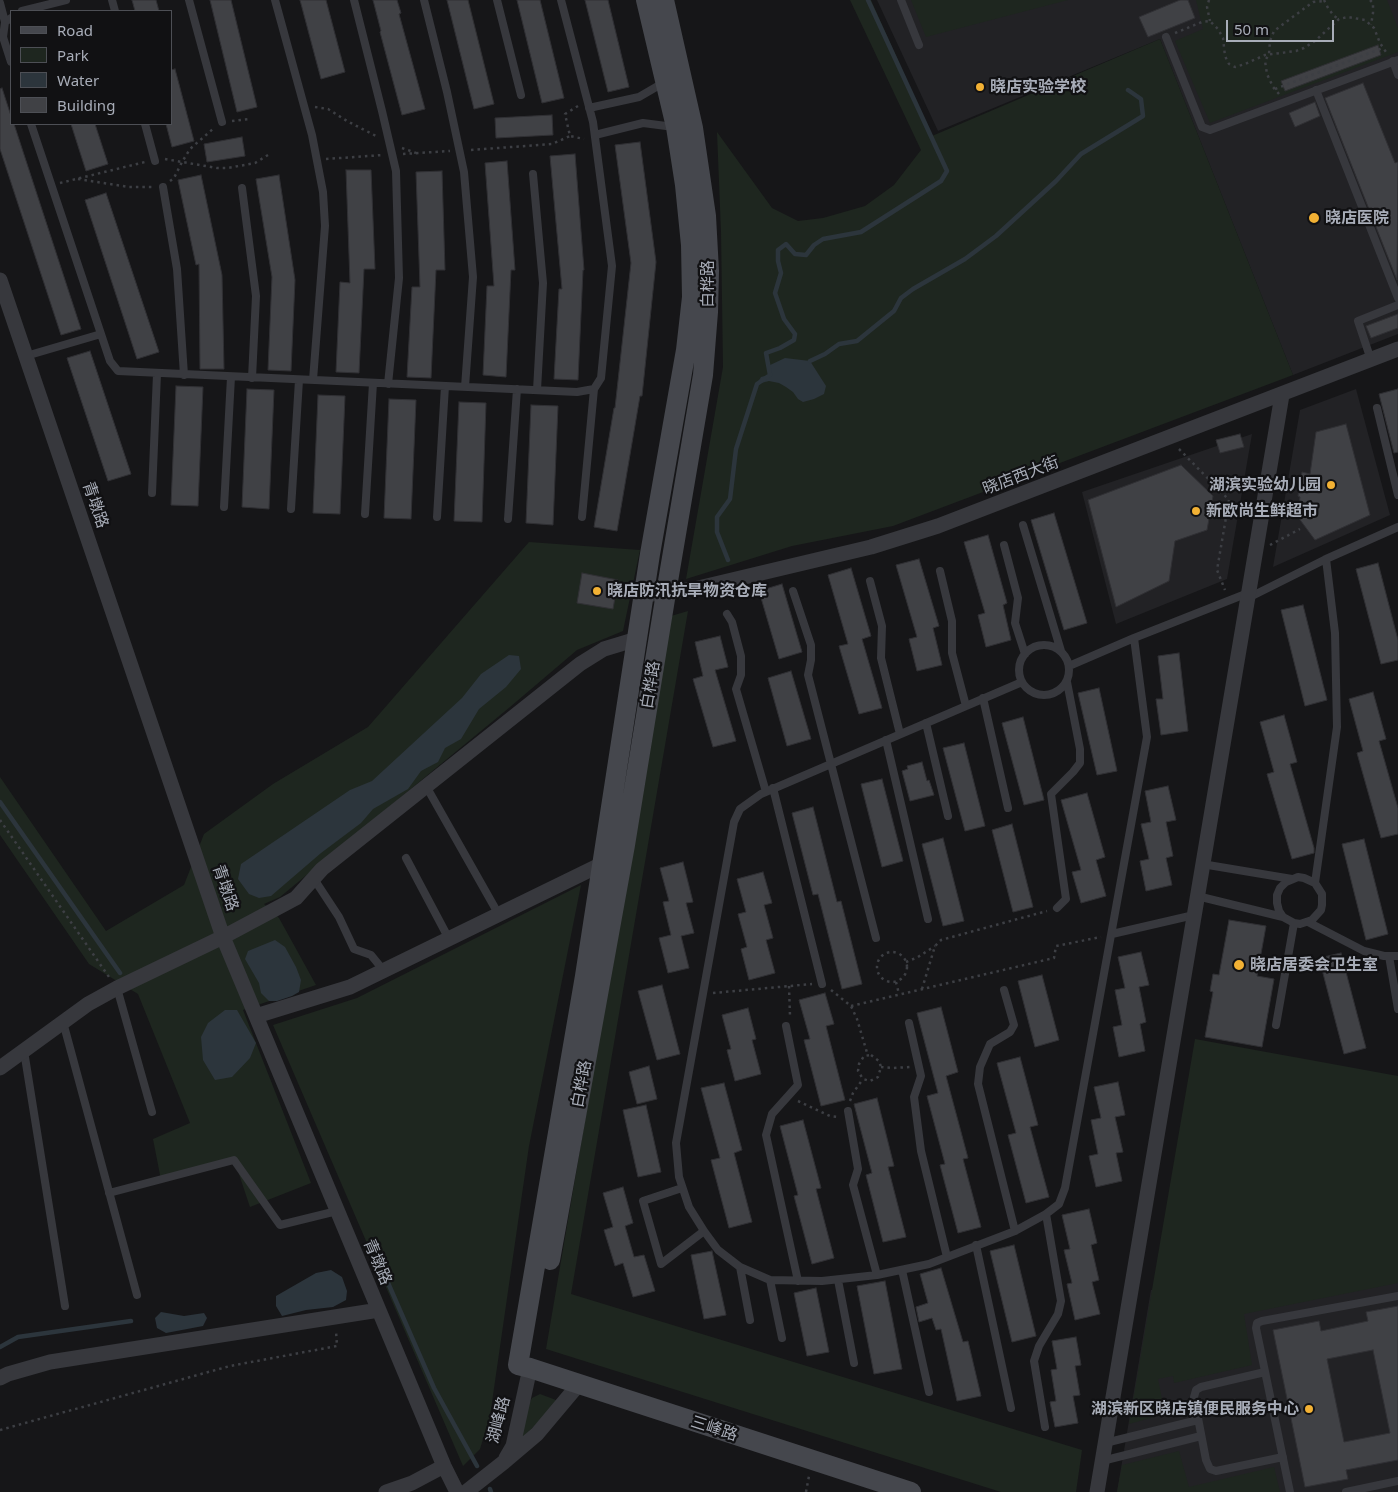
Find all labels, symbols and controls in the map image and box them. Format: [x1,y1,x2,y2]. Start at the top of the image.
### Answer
legend [10,10,172,125]
scale bar [1228,10,1336,42]
text: 50 m [1234,19,1269,39]
text: Road [57,20,93,40]
text: Park [57,45,89,65]
text: Water [57,70,99,90]
place label: 晓店实验学校 [990,77,1086,97]
marker: 晓店实验学校 [974,81,986,93]
text: Building [57,95,115,115]
place label: 晓店医院 [1325,208,1389,228]
marker: 晓店医院 [1307,211,1321,225]
street label: 白桦路 [698,260,718,308]
street label: 晓店西大街 [980,453,1062,499]
place label: 湖滨实验幼儿园 [1209,475,1321,495]
street label: 青墩路 [78,479,112,531]
marker: 湖滨实验幼儿园 [1325,479,1337,491]
place label: 新欧尚生鲜超市 [1206,501,1318,521]
marker: 新欧尚生鲜超市 [1190,505,1202,517]
place label: 晓店防汛抗旱物资仓库 [607,581,767,601]
marker: 晓店防汛抗旱物资仓库 [591,585,603,597]
street label: 白桦路 [638,660,664,710]
street label: 青墩路 [208,862,242,914]
place label: 晓店居委会卫生室 [1250,955,1378,975]
marker: 晓店居委会卫生室 [1232,958,1246,972]
street label: 白桦路 [568,1059,596,1109]
street label: 青墩路 [359,1236,395,1288]
street label: 湖峰路 [484,1394,514,1446]
place label: 湖滨新区晓店镇便民服务中心 [1091,1399,1299,1419]
marker: 湖滨新区晓店镇便民服务中心 [1303,1403,1315,1415]
street label: 三峰路 [688,1412,740,1446]

